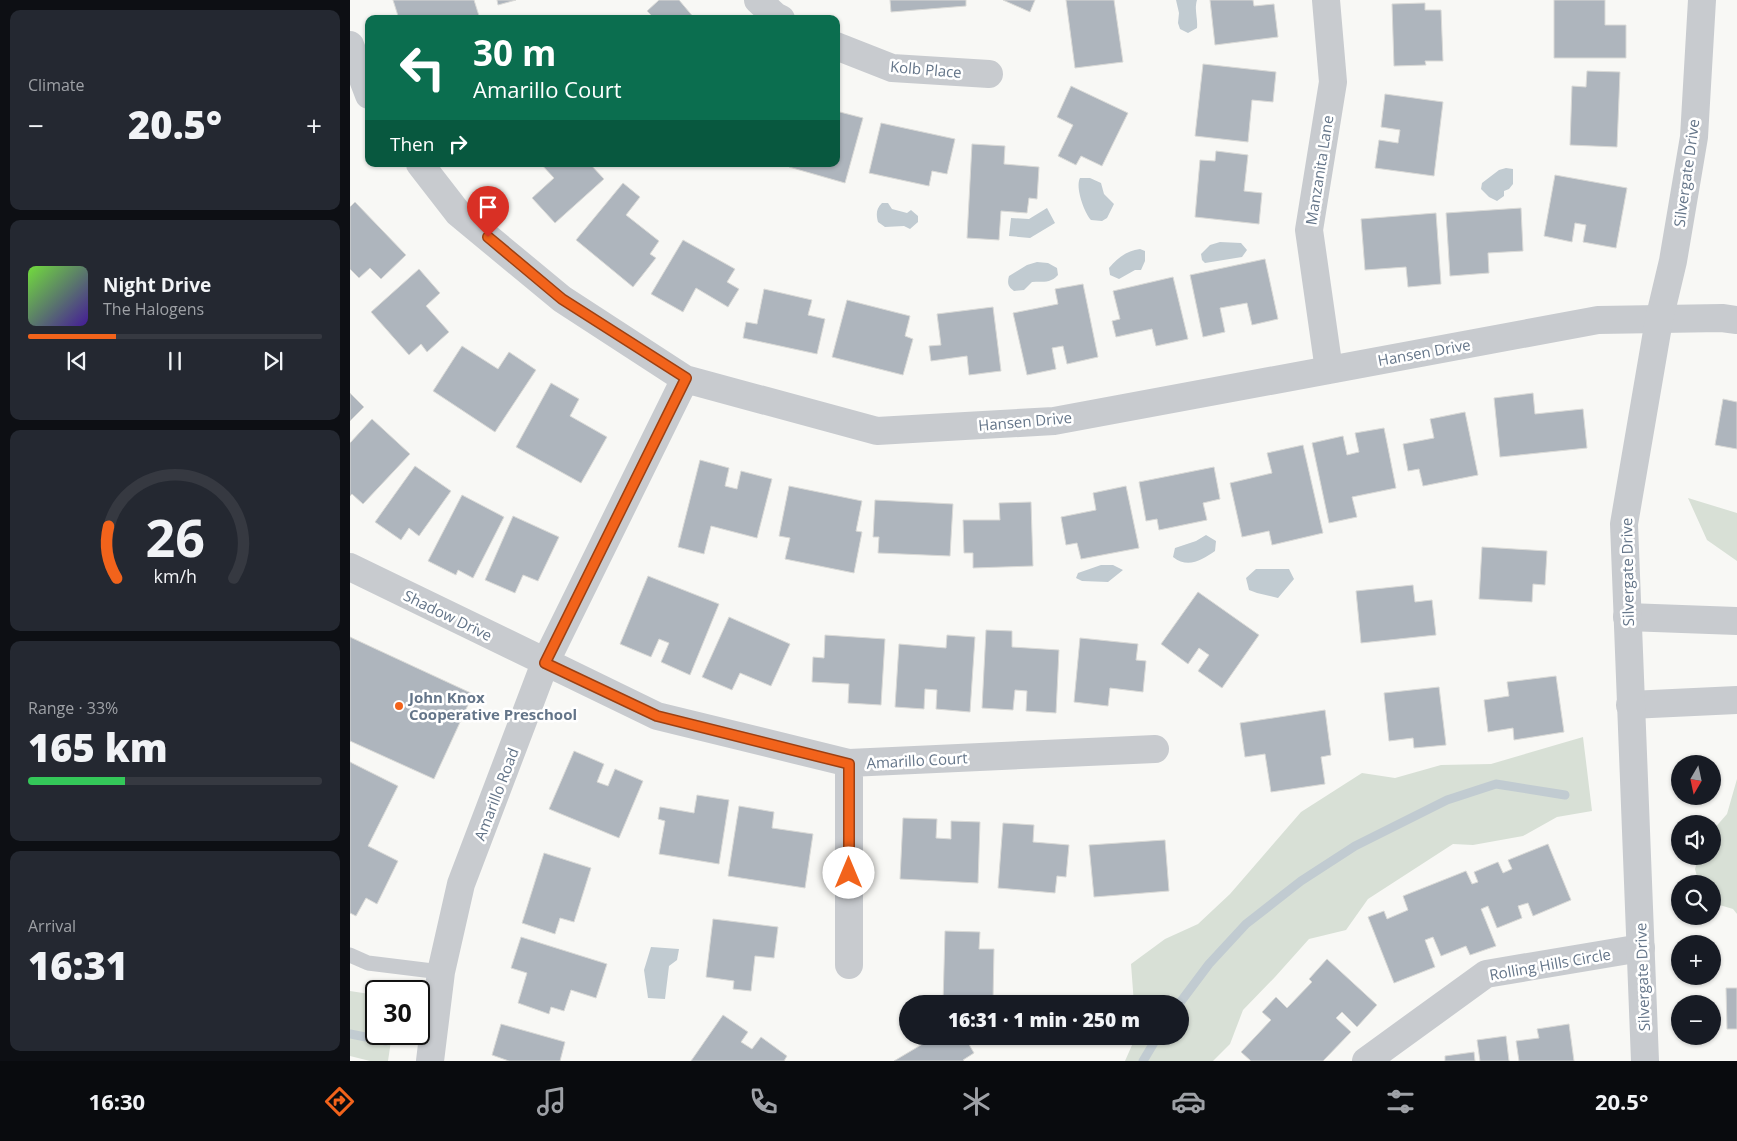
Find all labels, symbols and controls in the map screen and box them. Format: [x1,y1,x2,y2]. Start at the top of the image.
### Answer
text: 30 m [473,29,556,76]
icon: left [390,35,455,100]
street label: Kolb Place [889,56,963,82]
text: Climate [28,74,85,96]
text: Amarillo Court [473,74,622,104]
text: 20.5° [128,98,222,150]
text: − [28,106,44,144]
text: + [306,106,322,144]
street label: Manzanita Lane [1300,114,1338,226]
street label: Silvergate Drive [1669,118,1703,228]
icon: right [444,130,472,158]
text: Then [390,131,434,157]
pin [467,186,509,237]
icon: arrive [474,193,502,221]
text: Night Drive [103,272,211,298]
text: The Halogens [103,298,204,320]
street label: Hansen Drive [1376,334,1472,370]
icon: previous [63,347,91,375]
icon: pause [161,347,189,375]
icon: next [259,347,287,375]
street label: Hansen Drive [977,407,1073,435]
text: 26 [145,501,205,572]
street label: Silvergate Drive [1616,517,1638,627]
text: km/h [153,564,197,588]
street label: Shadow Drive [400,585,496,645]
place label: John Knox Cooperative Preschool [407,687,577,724]
text: Range · 33% [28,697,118,719]
marker: John Knox Cooperative Preschool [393,700,405,712]
text: 165 km [28,721,168,773]
street label: Amarillo Road [469,745,523,843]
street label: Amarillo Court [866,747,968,773]
north arrow [1671,755,1721,805]
map controls [1671,755,1721,1045]
button: sound [1671,815,1721,865]
position arrow [822,846,874,898]
button: search [1671,875,1721,925]
text: Arrival [28,915,76,937]
street label: Silvergate Drive [1630,922,1654,1032]
button: + [1671,935,1721,985]
text: 16:31 [28,939,128,991]
street label: Rolling Hills Circle [1488,943,1612,985]
speed limit sign: 30 [365,980,430,1045]
button: − [1671,995,1721,1045]
text: 16:31 · 1 min · 250 m [948,1007,1140,1033]
icon: directions [322,1084,357,1119]
icon: music [534,1084,569,1119]
icon: phone [746,1084,781,1119]
icon: climate [959,1084,994,1119]
icon: car [1171,1084,1206,1119]
icon: filters [1383,1084,1418,1119]
text: 16:30 [89,1086,145,1116]
text: 20.5° [1595,1086,1648,1116]

